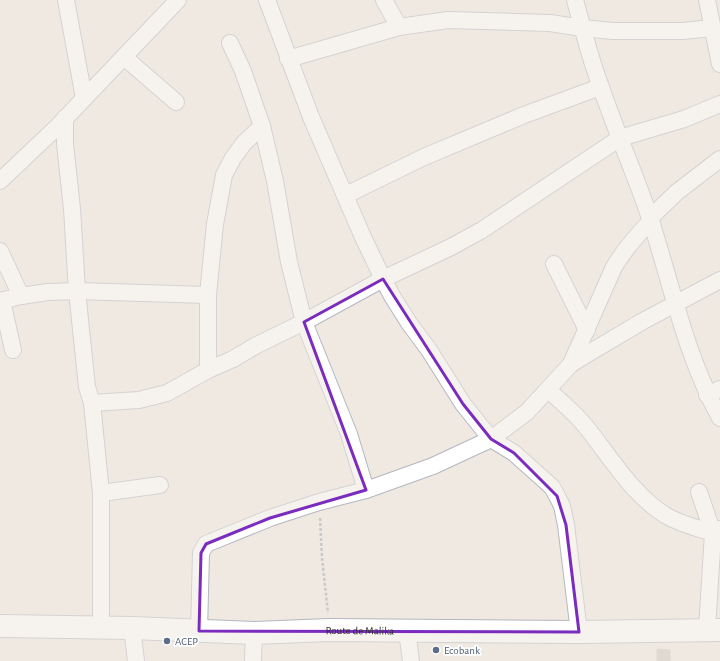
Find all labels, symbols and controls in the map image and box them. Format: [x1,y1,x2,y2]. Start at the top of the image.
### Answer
street label: Route de Malika [325,625,394,637]
marker: ACEP [162,636,172,646]
place label: ACEP [175,636,198,647]
marker: Ecobank [431,645,441,655]
place label: Ecobank [444,645,480,656]

